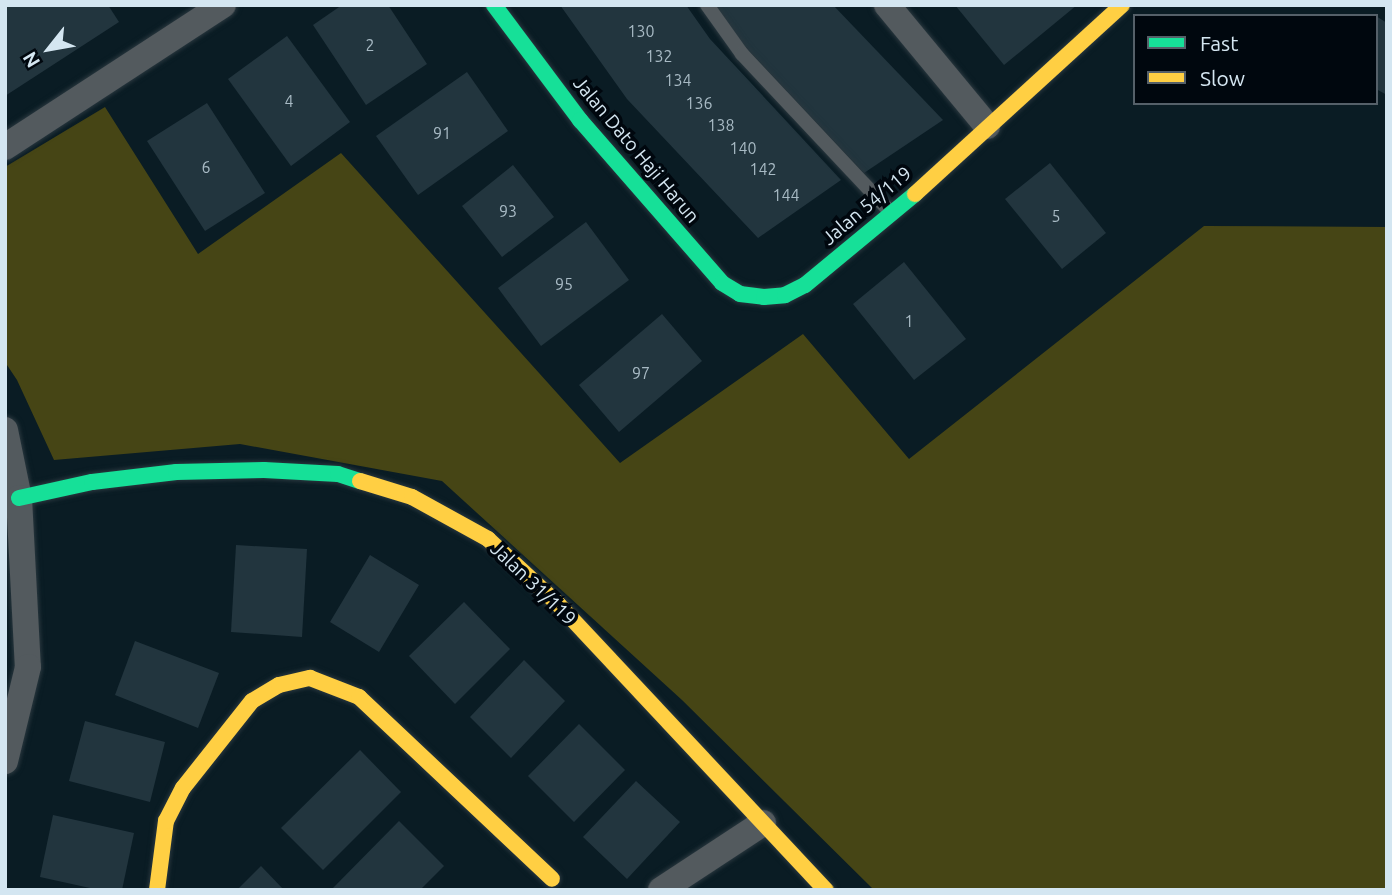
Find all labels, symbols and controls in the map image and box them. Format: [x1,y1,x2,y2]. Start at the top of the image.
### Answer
north arrow [14,14,84,84]
legend [1133,14,1378,105]
house number: 130 [627,21,655,41]
text: Fast [1200,31,1238,55]
house number: 2 [365,35,375,55]
house number: 132 [645,46,673,66]
text: N [18,48,44,72]
text: Slow [1200,66,1245,90]
house number: 134 [664,70,692,90]
street label: Jalan Dato Haji Harun [568,72,704,228]
house number: 4 [284,91,294,111]
house number: 136 [685,93,713,113]
house number: 138 [707,115,735,135]
house number: 91 [433,123,451,143]
house number: 140 [729,138,757,158]
house number: 6 [201,157,211,177]
house number: 142 [749,159,777,179]
street label: Jalan 54/119 [818,162,916,250]
house number: 144 [772,185,800,205]
house number: 93 [499,201,517,221]
house number: 5 [1051,206,1061,226]
house number: 95 [555,274,573,294]
house number: 1 [904,311,914,331]
house number: 97 [632,363,650,383]
street label: Jalan 31/119 [486,538,580,630]

